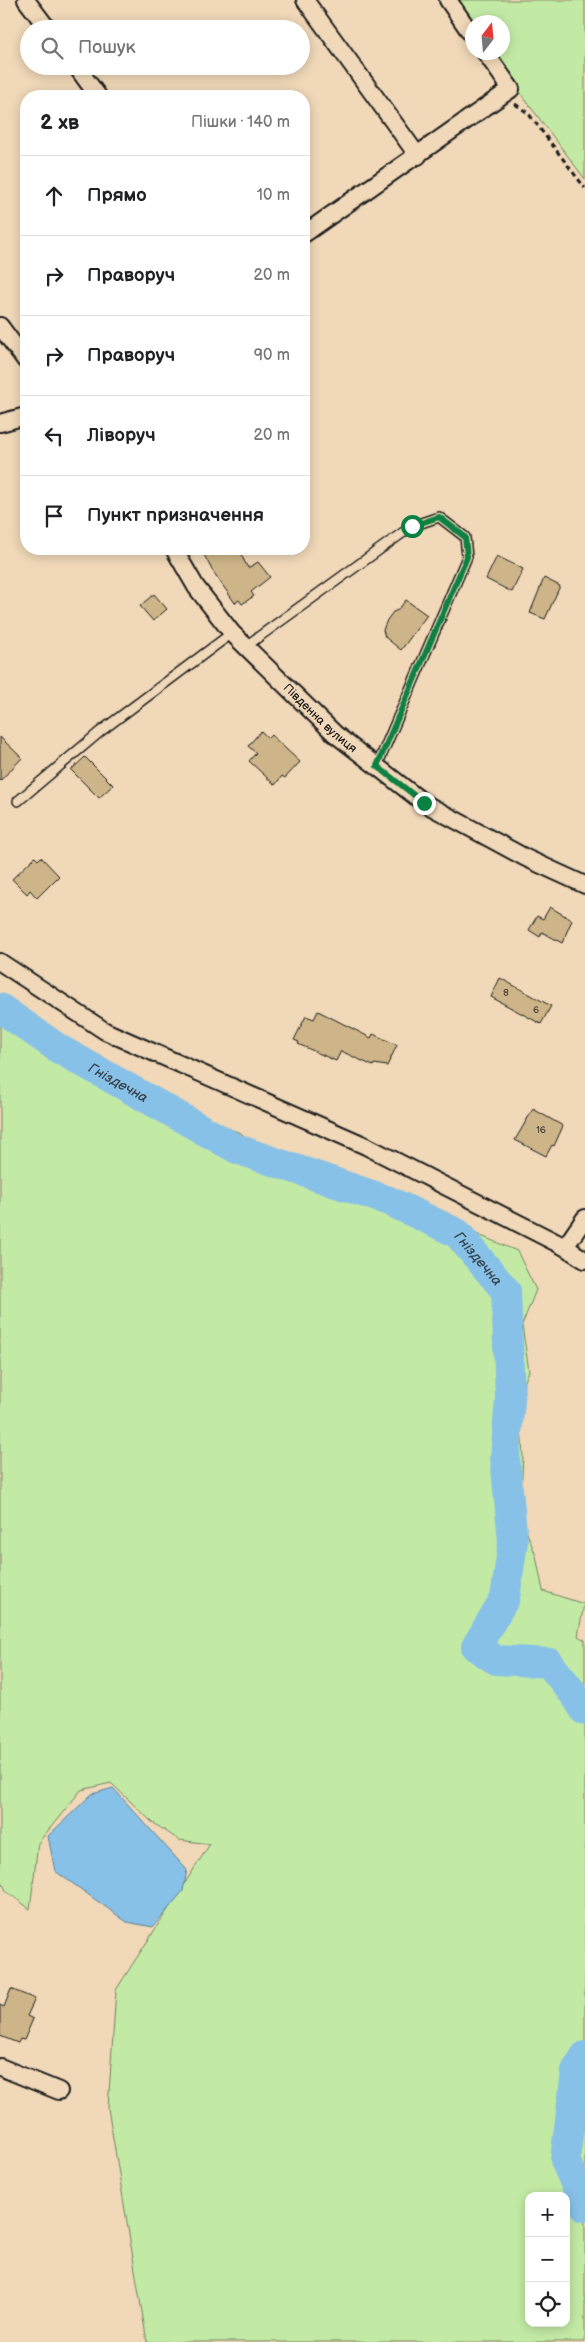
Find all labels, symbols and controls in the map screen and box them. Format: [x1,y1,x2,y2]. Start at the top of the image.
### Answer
north arrow [465,15,510,60]
search box [20,20,310,75]
icon: search [38,34,66,62]
text: Пошук [78,36,136,59]
text: 2 хв [40,110,79,135]
text: Пішки · 140 m [191,113,290,132]
icon: ahead [40,182,68,210]
text: Прямо [87,184,147,207]
text: 10 m [257,186,290,205]
icon: right [40,262,68,290]
text: Праворуч [87,264,175,287]
text: 20 m [254,266,290,285]
icon: right [40,342,68,370]
text: Праворуч [87,344,175,367]
text: 90 m [254,346,290,365]
icon: left [40,422,68,450]
text: Ліворуч [87,424,156,447]
text: 20 m [254,426,290,445]
icon: arrive [40,502,68,530]
text: Пункт призначення [87,504,264,527]
route start [401,515,424,538]
street label: Південна вулиця [280,680,360,756]
route end [413,792,436,815]
house number: 8 [503,987,509,999]
house number: 6 [533,1004,539,1016]
water label: Гніздечна [86,1059,151,1106]
house number: 16 [536,1124,546,1136]
water label: Гніздечна [451,1228,506,1289]
map controls [525,2192,570,2327]
button: + [525,2192,570,2237]
button: − [525,2237,570,2282]
button: locate [525,2282,570,2327]

